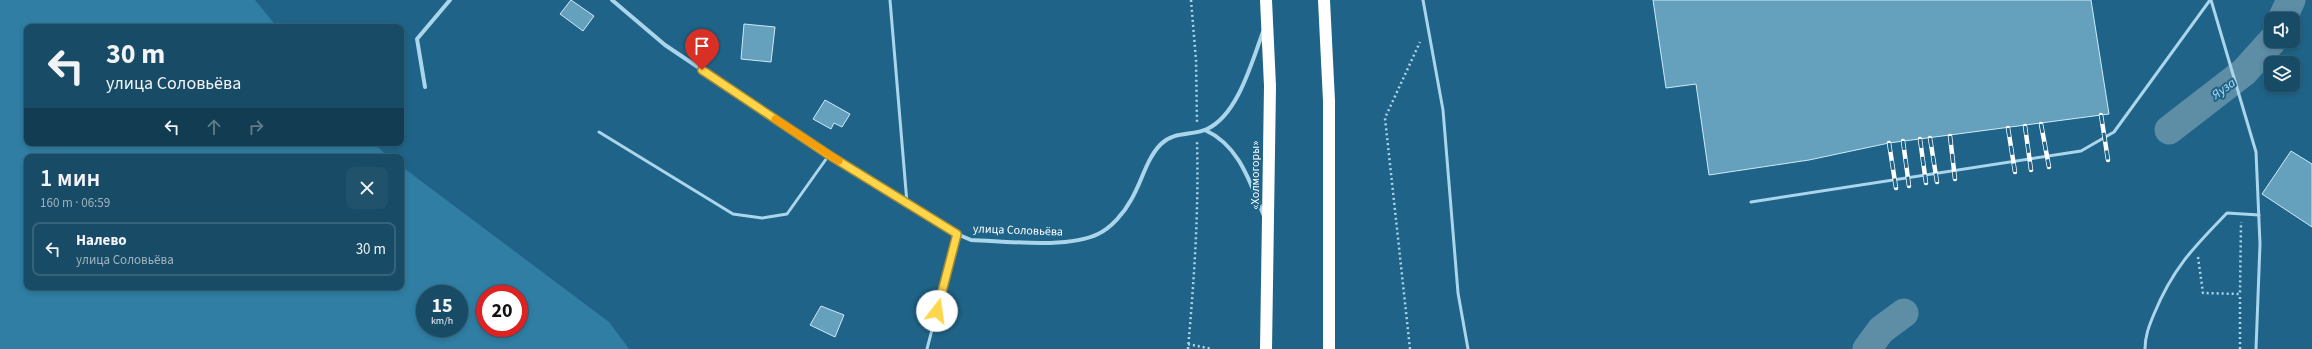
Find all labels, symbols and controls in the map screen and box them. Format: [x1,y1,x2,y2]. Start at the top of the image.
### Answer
map controls [2264,12,2300,92]
button: sound [2264,12,2300,48]
pin [685,29,719,70]
text: 30 m [106,34,165,74]
icon: arrive [691,35,713,57]
icon: left [40,40,92,92]
button: layers [2264,56,2300,92]
text: улица Соловьёва [106,71,241,96]
water label: Яуза [2207,74,2239,104]
icon: left [161,116,183,138]
icon: ahead [203,116,225,138]
icon: right [245,116,267,138]
street label: «Холмогоры» [1247,141,1264,209]
text: 1 мин [40,161,100,196]
button: close [346,167,388,209]
text: 160 m · 06:59 [40,194,110,212]
street label: улица Соловьёва [973,220,1063,241]
text: Налево [76,230,127,251]
icon: left [42,238,64,260]
text: 30 m [356,239,386,260]
text: улица Соловьёва [76,251,174,269]
speed limit sign: 20 [476,285,528,337]
position arrow [916,290,958,332]
text: 15 [431,292,453,320]
text: km/h [431,314,453,328]

